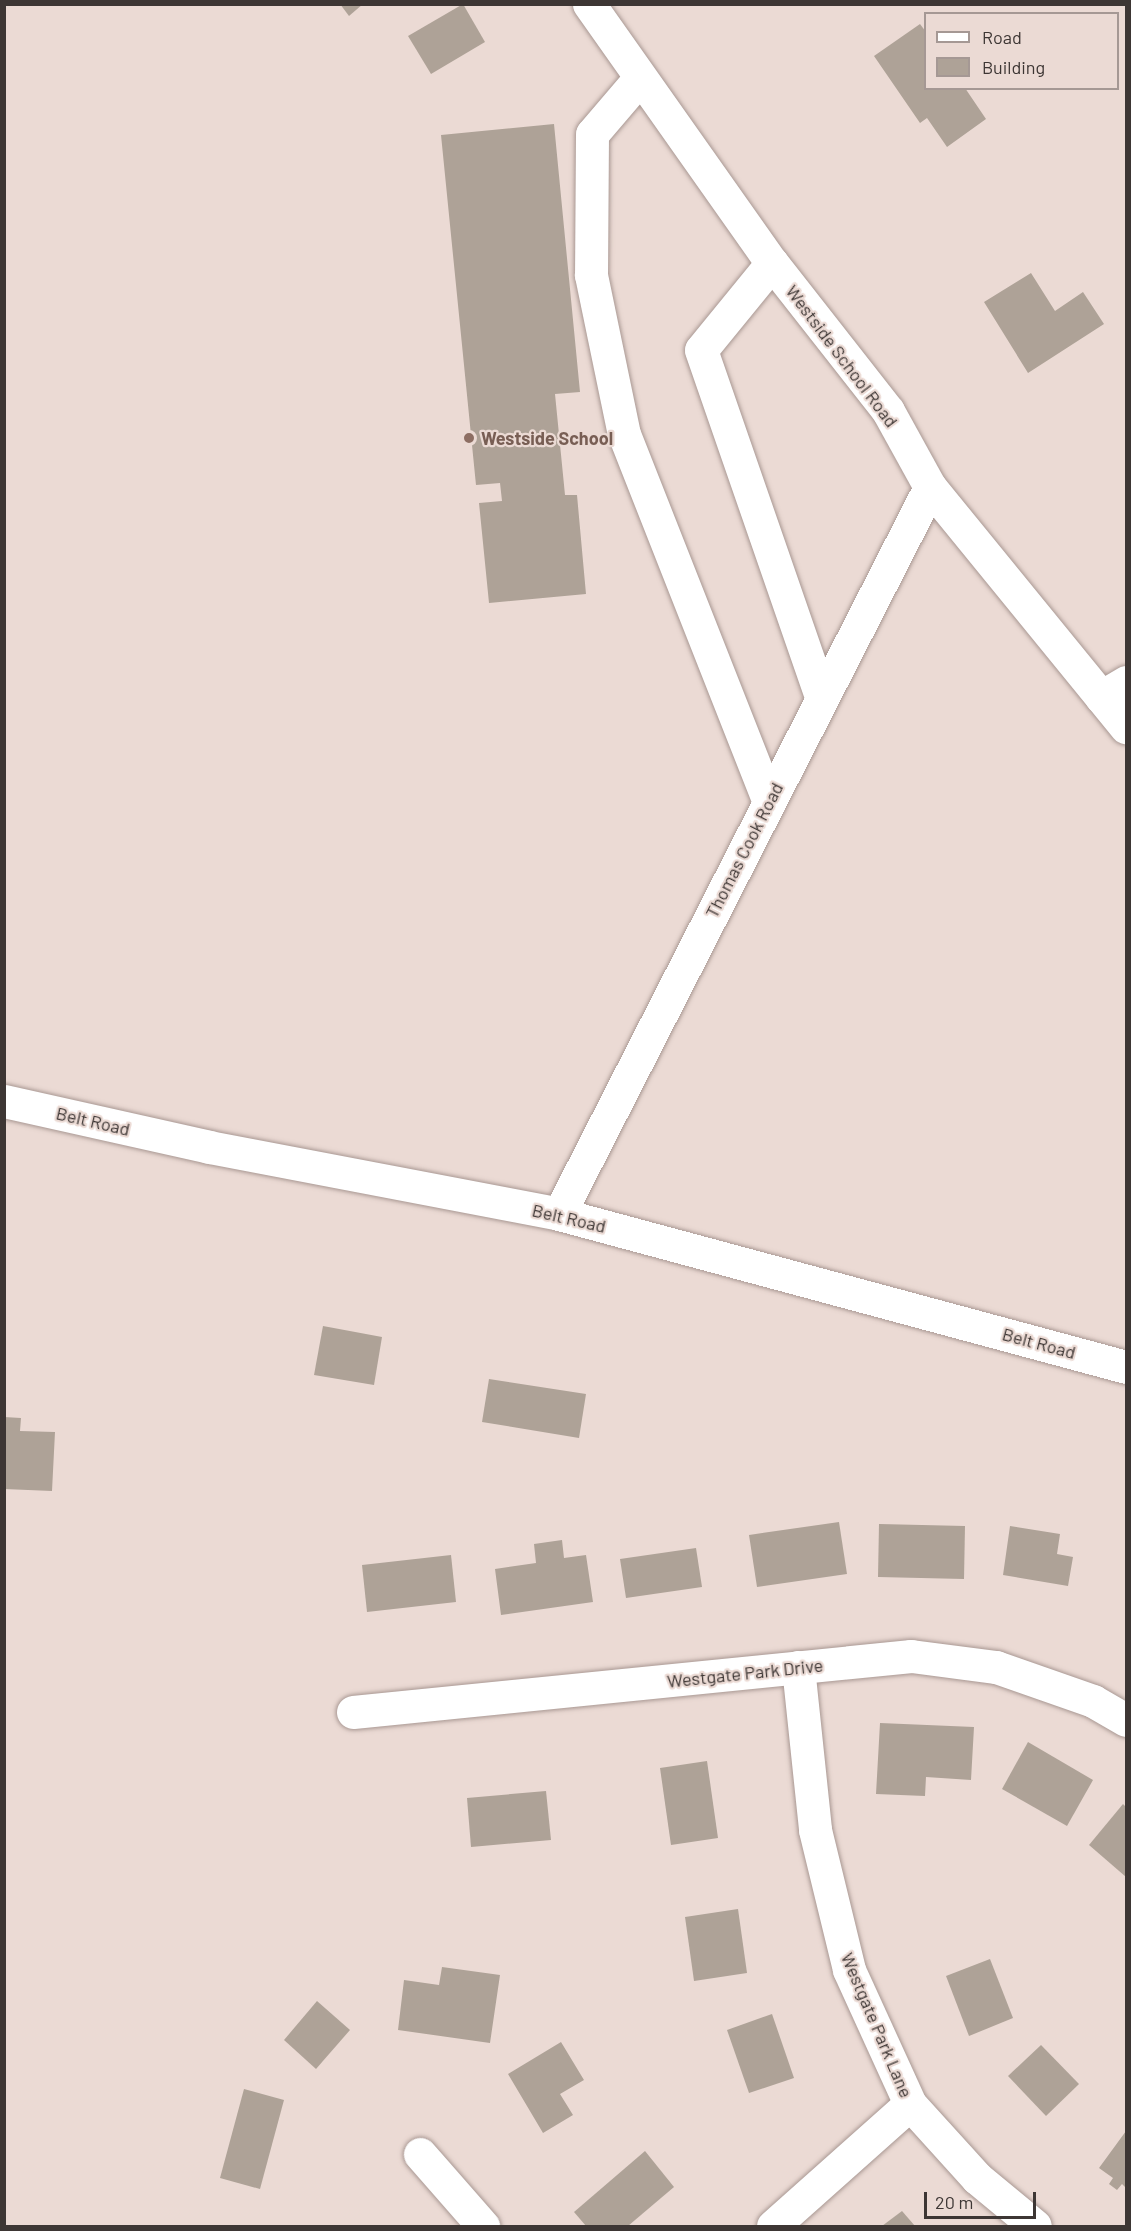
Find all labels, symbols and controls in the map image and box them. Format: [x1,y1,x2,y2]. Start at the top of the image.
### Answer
legend [924,12,1119,90]
text: Road [982,26,1022,48]
text: Building [982,56,1045,78]
street label: Westside School Road [781,281,903,431]
place label: Westside School [481,427,613,449]
marker: Westside School [462,431,476,445]
street label: Thomas Cook Road [701,779,787,921]
street label: Belt Road [54,1102,132,1140]
street label: Belt Road [530,1199,608,1237]
street label: Belt Road [1000,1323,1078,1363]
street label: Westgate Park Drive [666,1654,824,1692]
street label: Westgate Park Lane [837,1949,917,2101]
scale bar [927,2180,1040,2218]
text: 20 m [935,2191,973,2213]

